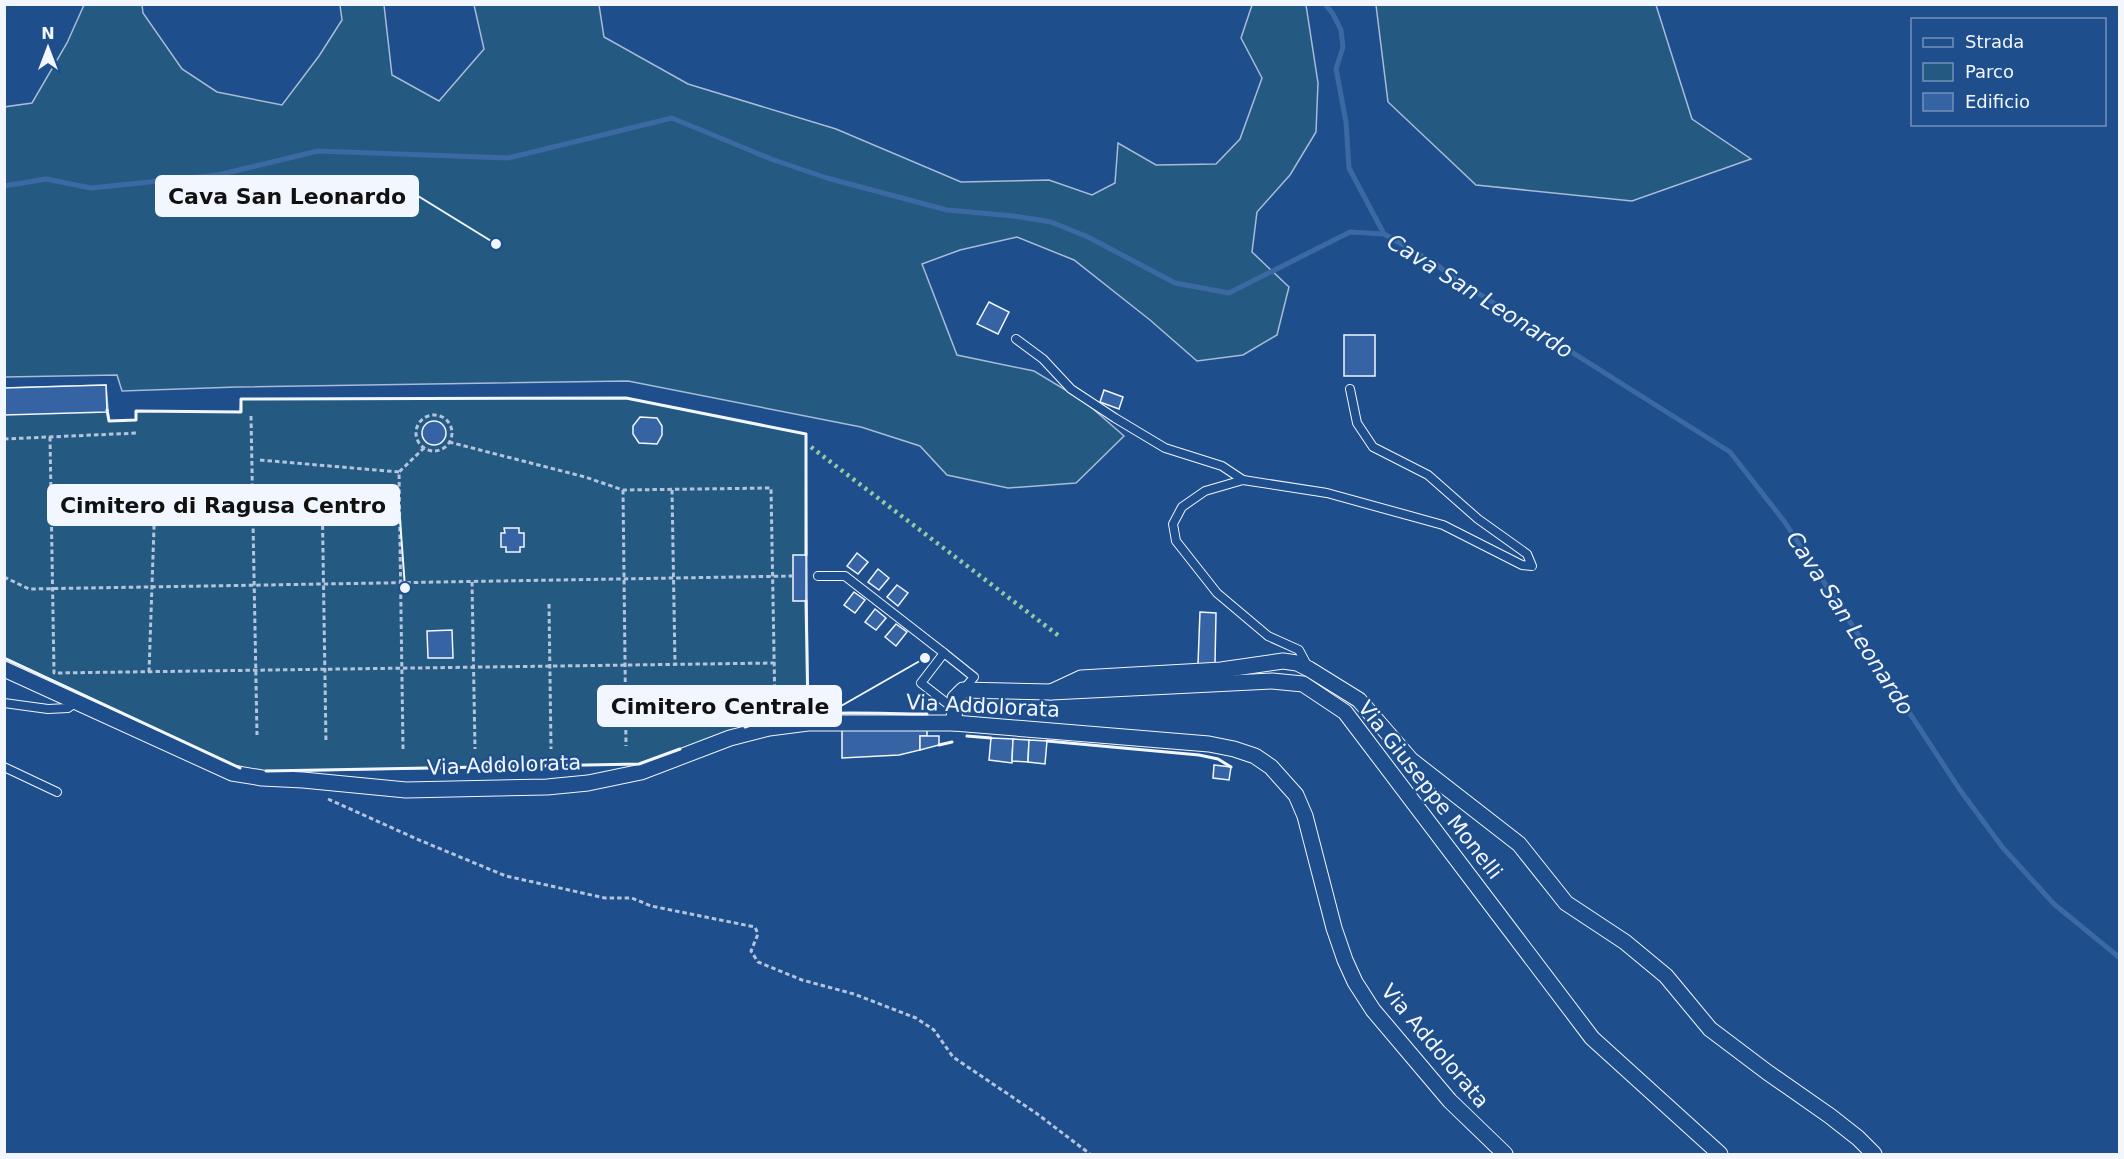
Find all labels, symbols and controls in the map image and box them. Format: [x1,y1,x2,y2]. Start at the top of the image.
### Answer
north arrow [18,18,78,78]
legend [1911,18,2106,126]
text: N [41,24,55,43]
text: Strada [1965,31,2024,52]
text: Parco [1965,61,2014,82]
text: Edificio [1965,91,2030,112]
callout: Cava San Leonardo [156,176,418,216]
text: Cava San Leonardo [168,184,406,209]
water label: Cava San Leonardo [1383,229,1577,363]
callout: Cimitero di Ragusa Centro [48,485,399,525]
text: Cimitero di Ragusa Centro [60,493,386,518]
water label: Cava San Leonardo [1781,527,1919,719]
callout: Cimitero Centrale [598,686,841,726]
street label: Via Addolorata [905,690,1061,722]
text: Cimitero Centrale [611,694,829,719]
street label: Via Giuseppe Monelli [1353,696,1507,884]
street label: Via Addolorata [427,750,581,780]
street label: Via Addolorata [1376,979,1494,1113]

